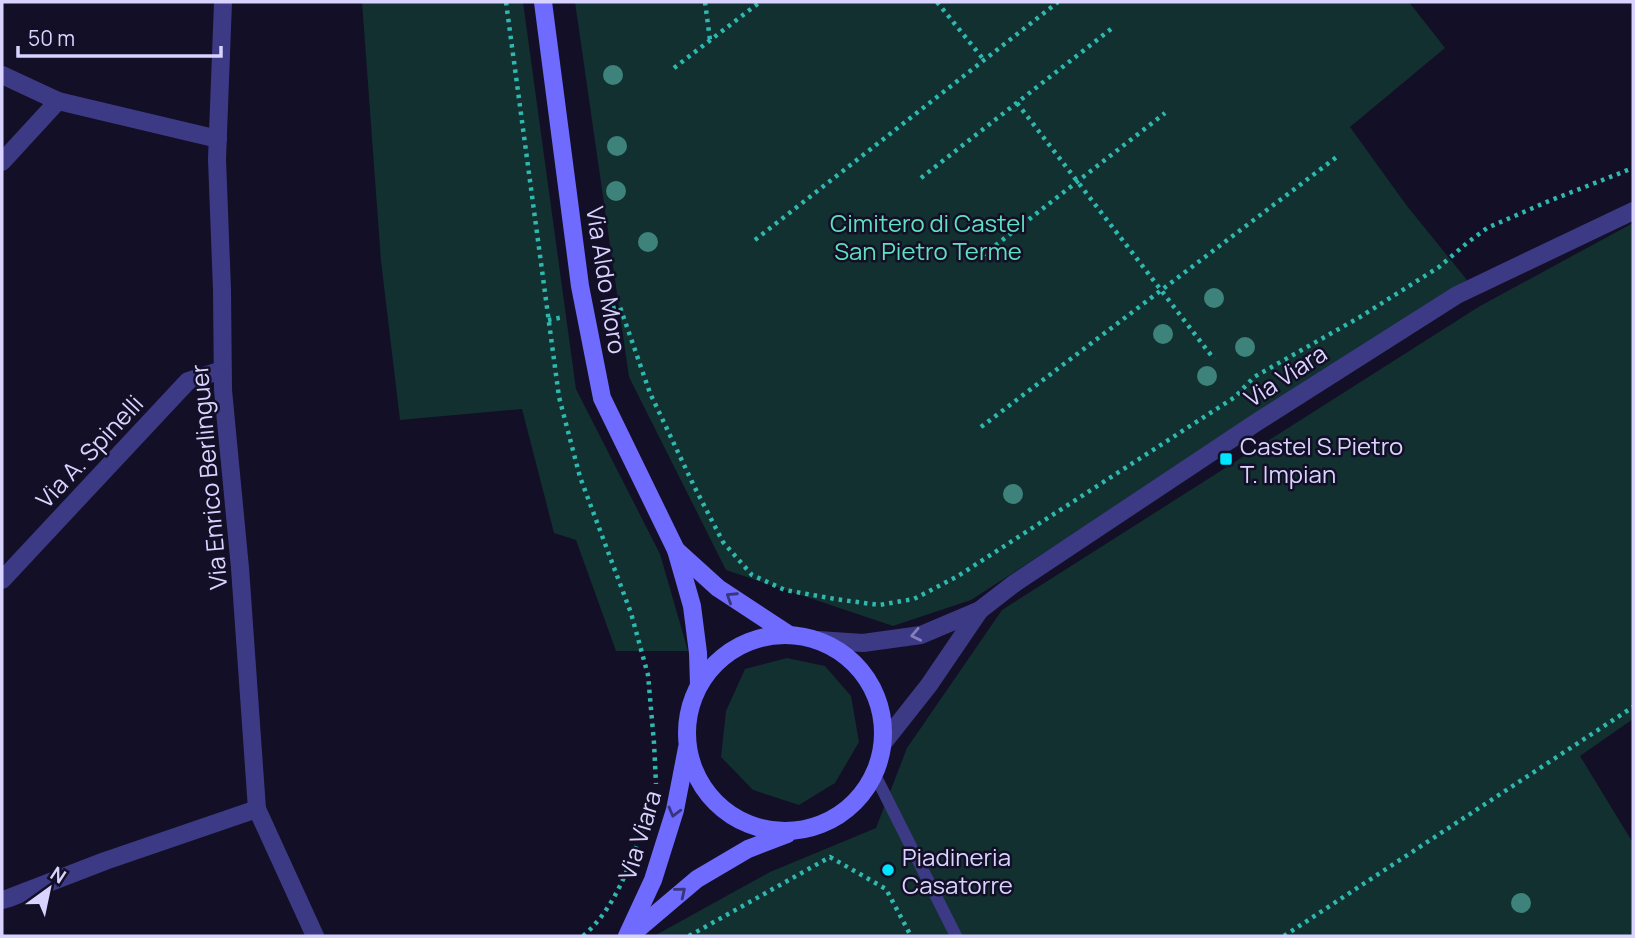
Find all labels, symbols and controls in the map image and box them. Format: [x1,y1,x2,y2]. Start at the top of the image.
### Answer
scale bar [18,14,220,58]
text: 50 m [28,24,75,52]
street label: Via Aldo Moro [579,204,635,356]
park label: Cimitero di Castel San Pietro Terme [830,206,1026,267]
street label: Via Viara [1237,336,1333,414]
street label: Via Enrico Berlinguer [182,363,234,591]
street label: Via A. Spinelli [28,387,150,515]
place label: Castel S.Pietro T. Impian [1240,429,1403,490]
marker: Castel S.Pietro T. Impian [1218,451,1234,467]
one-way arrow [726,593,739,605]
one-way arrow [910,626,922,641]
street label: Via Viara [610,786,668,884]
one-way arrow [668,805,682,817]
place label: Piadineria Casatorre [902,840,1013,901]
north arrow [14,854,84,924]
text: N [45,860,71,889]
marker: Piadineria Casatorre [880,862,896,878]
one-way arrow [674,887,686,900]

